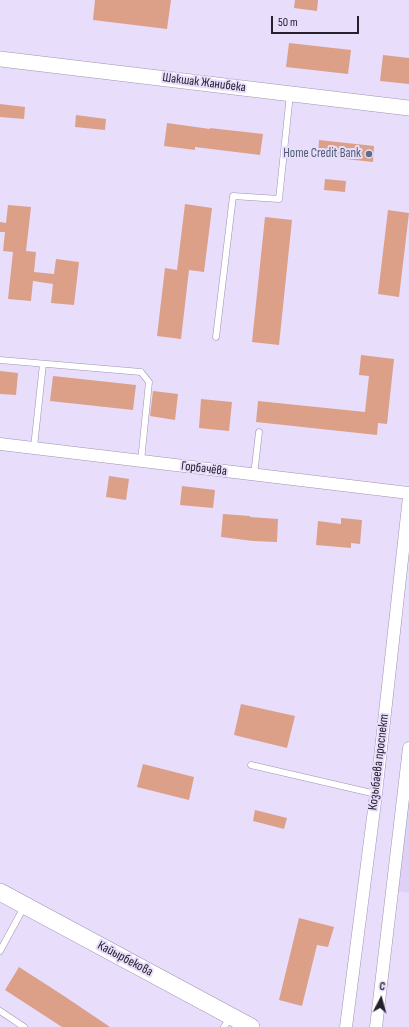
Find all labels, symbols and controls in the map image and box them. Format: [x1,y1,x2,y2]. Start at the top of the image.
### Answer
scale bar [273,8,361,34]
text: 50 m [278,15,298,30]
street label: Шакшак Жанибека [161,70,247,96]
place label: Home Credit Bank [283,146,361,162]
marker: Home Credit Bank [364,149,374,159]
street label: Горбачёва [180,458,228,480]
street label: Козыбаева проспект [365,713,393,811]
street label: Кайырбекова [95,938,155,980]
north arrow [361,979,401,1019]
text: С [379,980,386,993]

